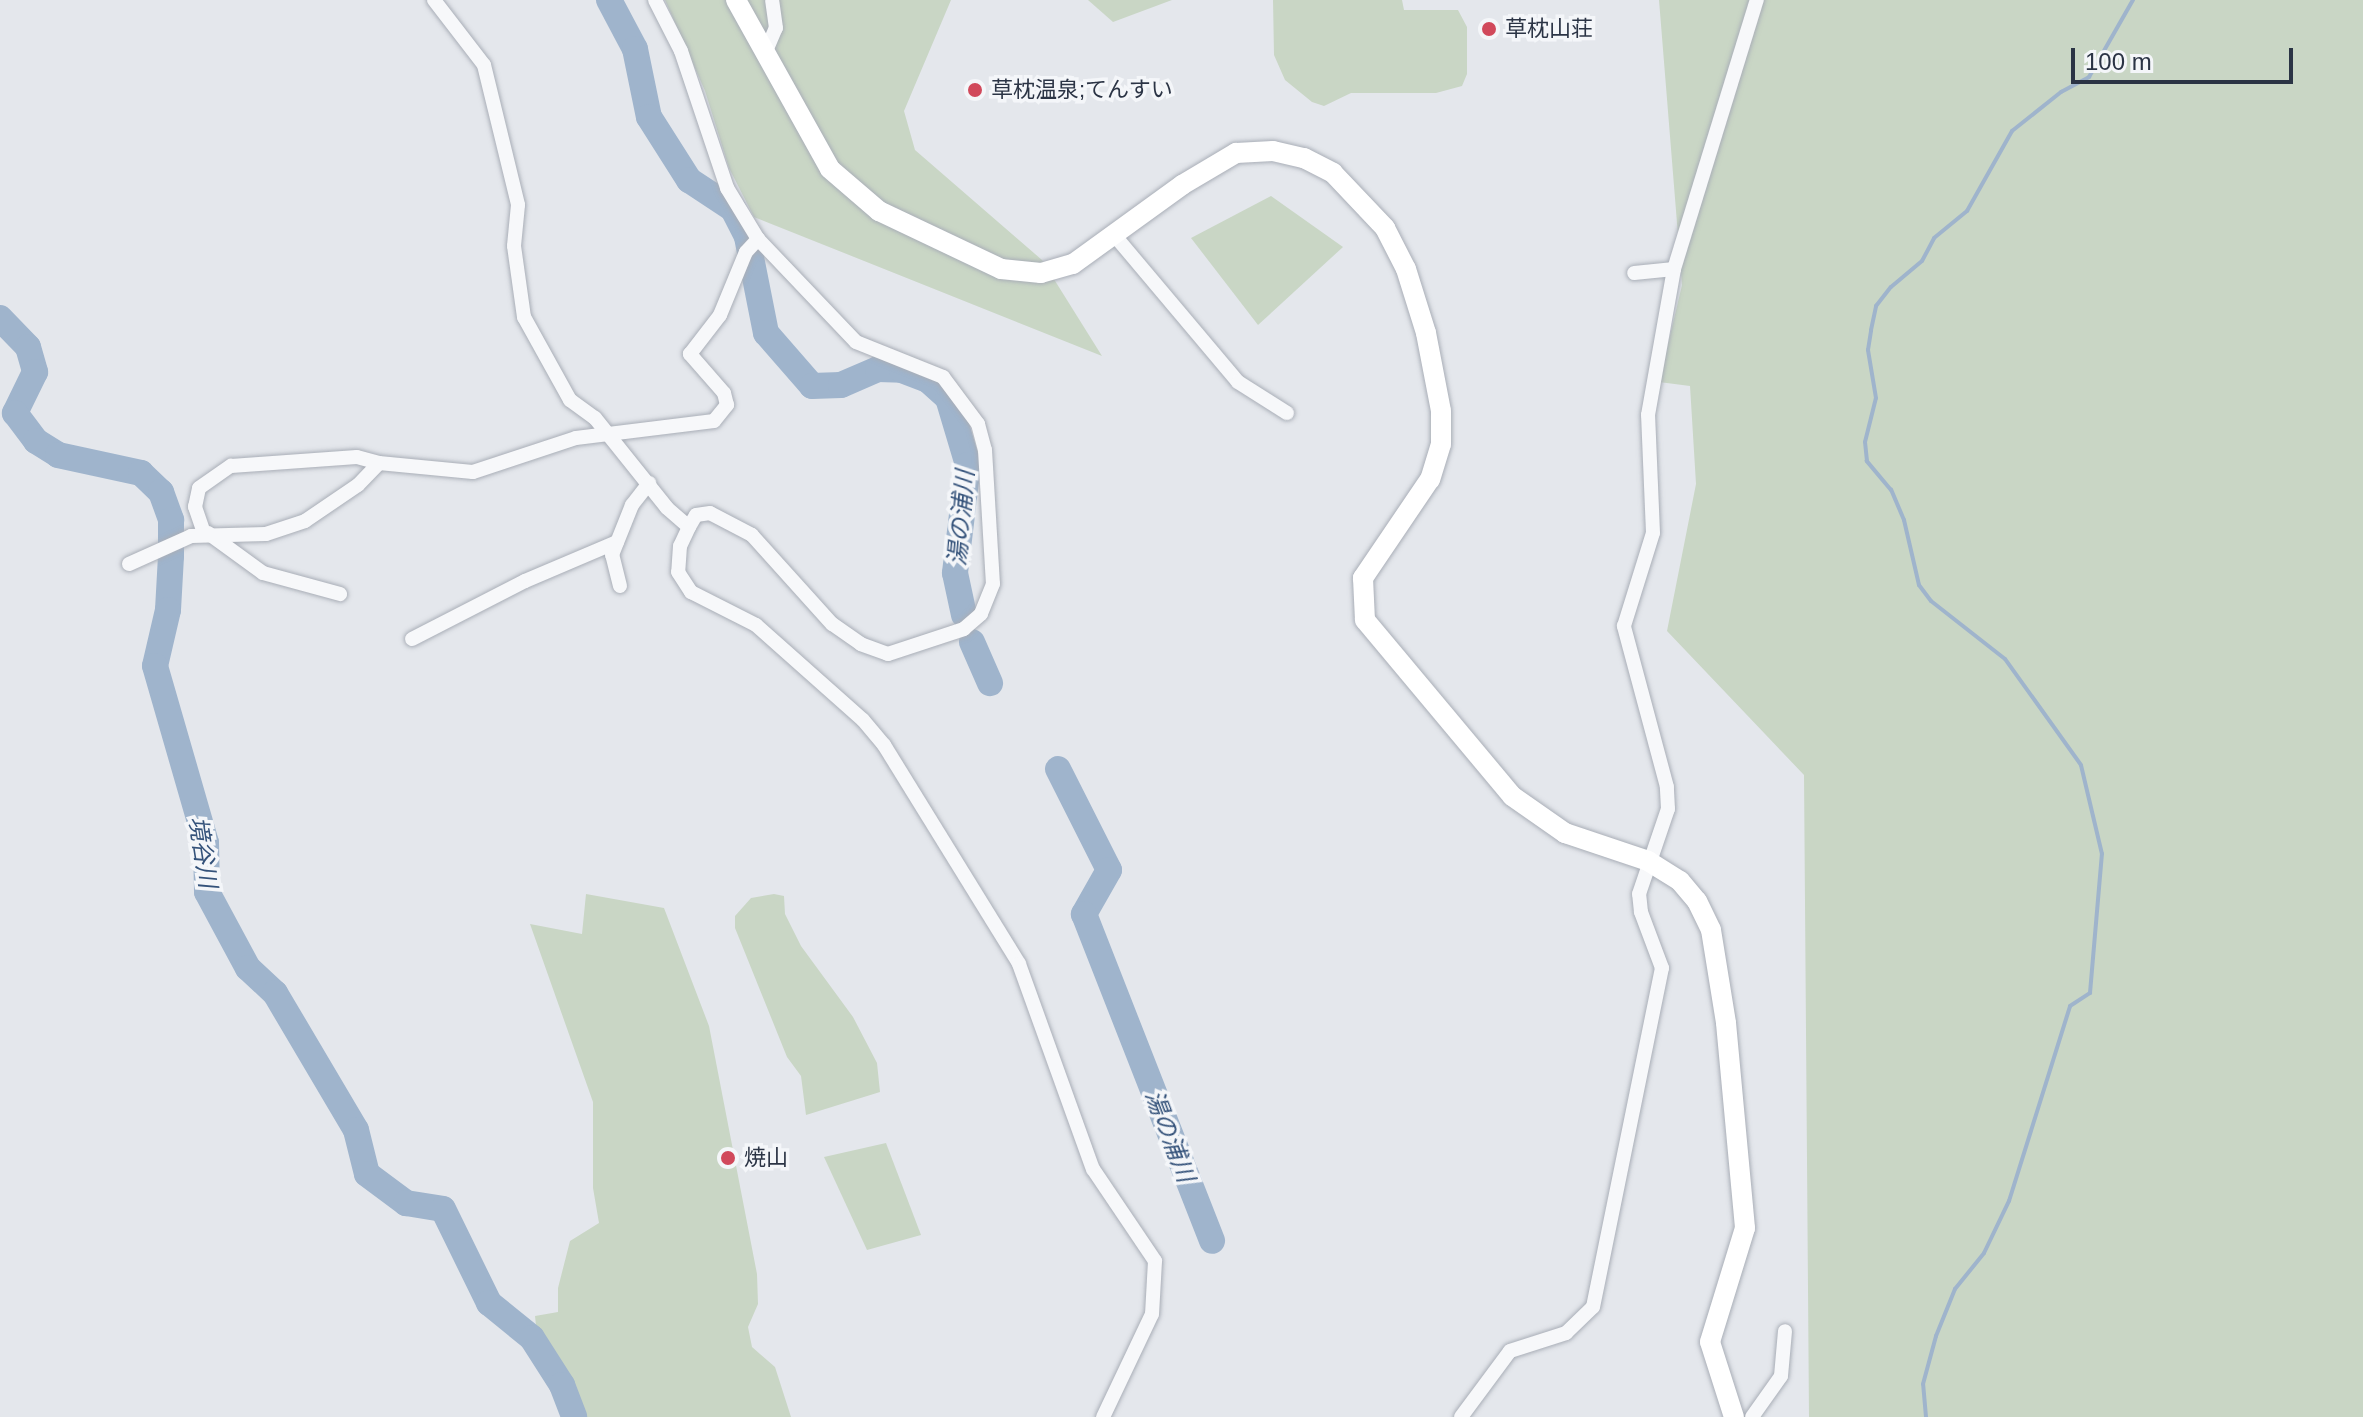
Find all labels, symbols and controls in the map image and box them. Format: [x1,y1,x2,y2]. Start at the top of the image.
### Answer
place label: 草枕山荘 [1505,16,1593,42]
marker: 草枕山荘 [1480,20,1498,38]
scale bar [2075,32,2297,82]
text: 100 m [2085,48,2152,75]
place label: 草枕温泉;てんすい [991,77,1173,103]
marker: 草枕温泉;てんすい [966,81,984,99]
water label: 湯の浦川 [942,469,980,567]
water label: 境谷川 [183,814,223,890]
water label: 湯の浦川 [1139,1086,1201,1186]
place label: 焼山 [744,1145,788,1171]
marker: 焼山 [719,1149,737,1167]

